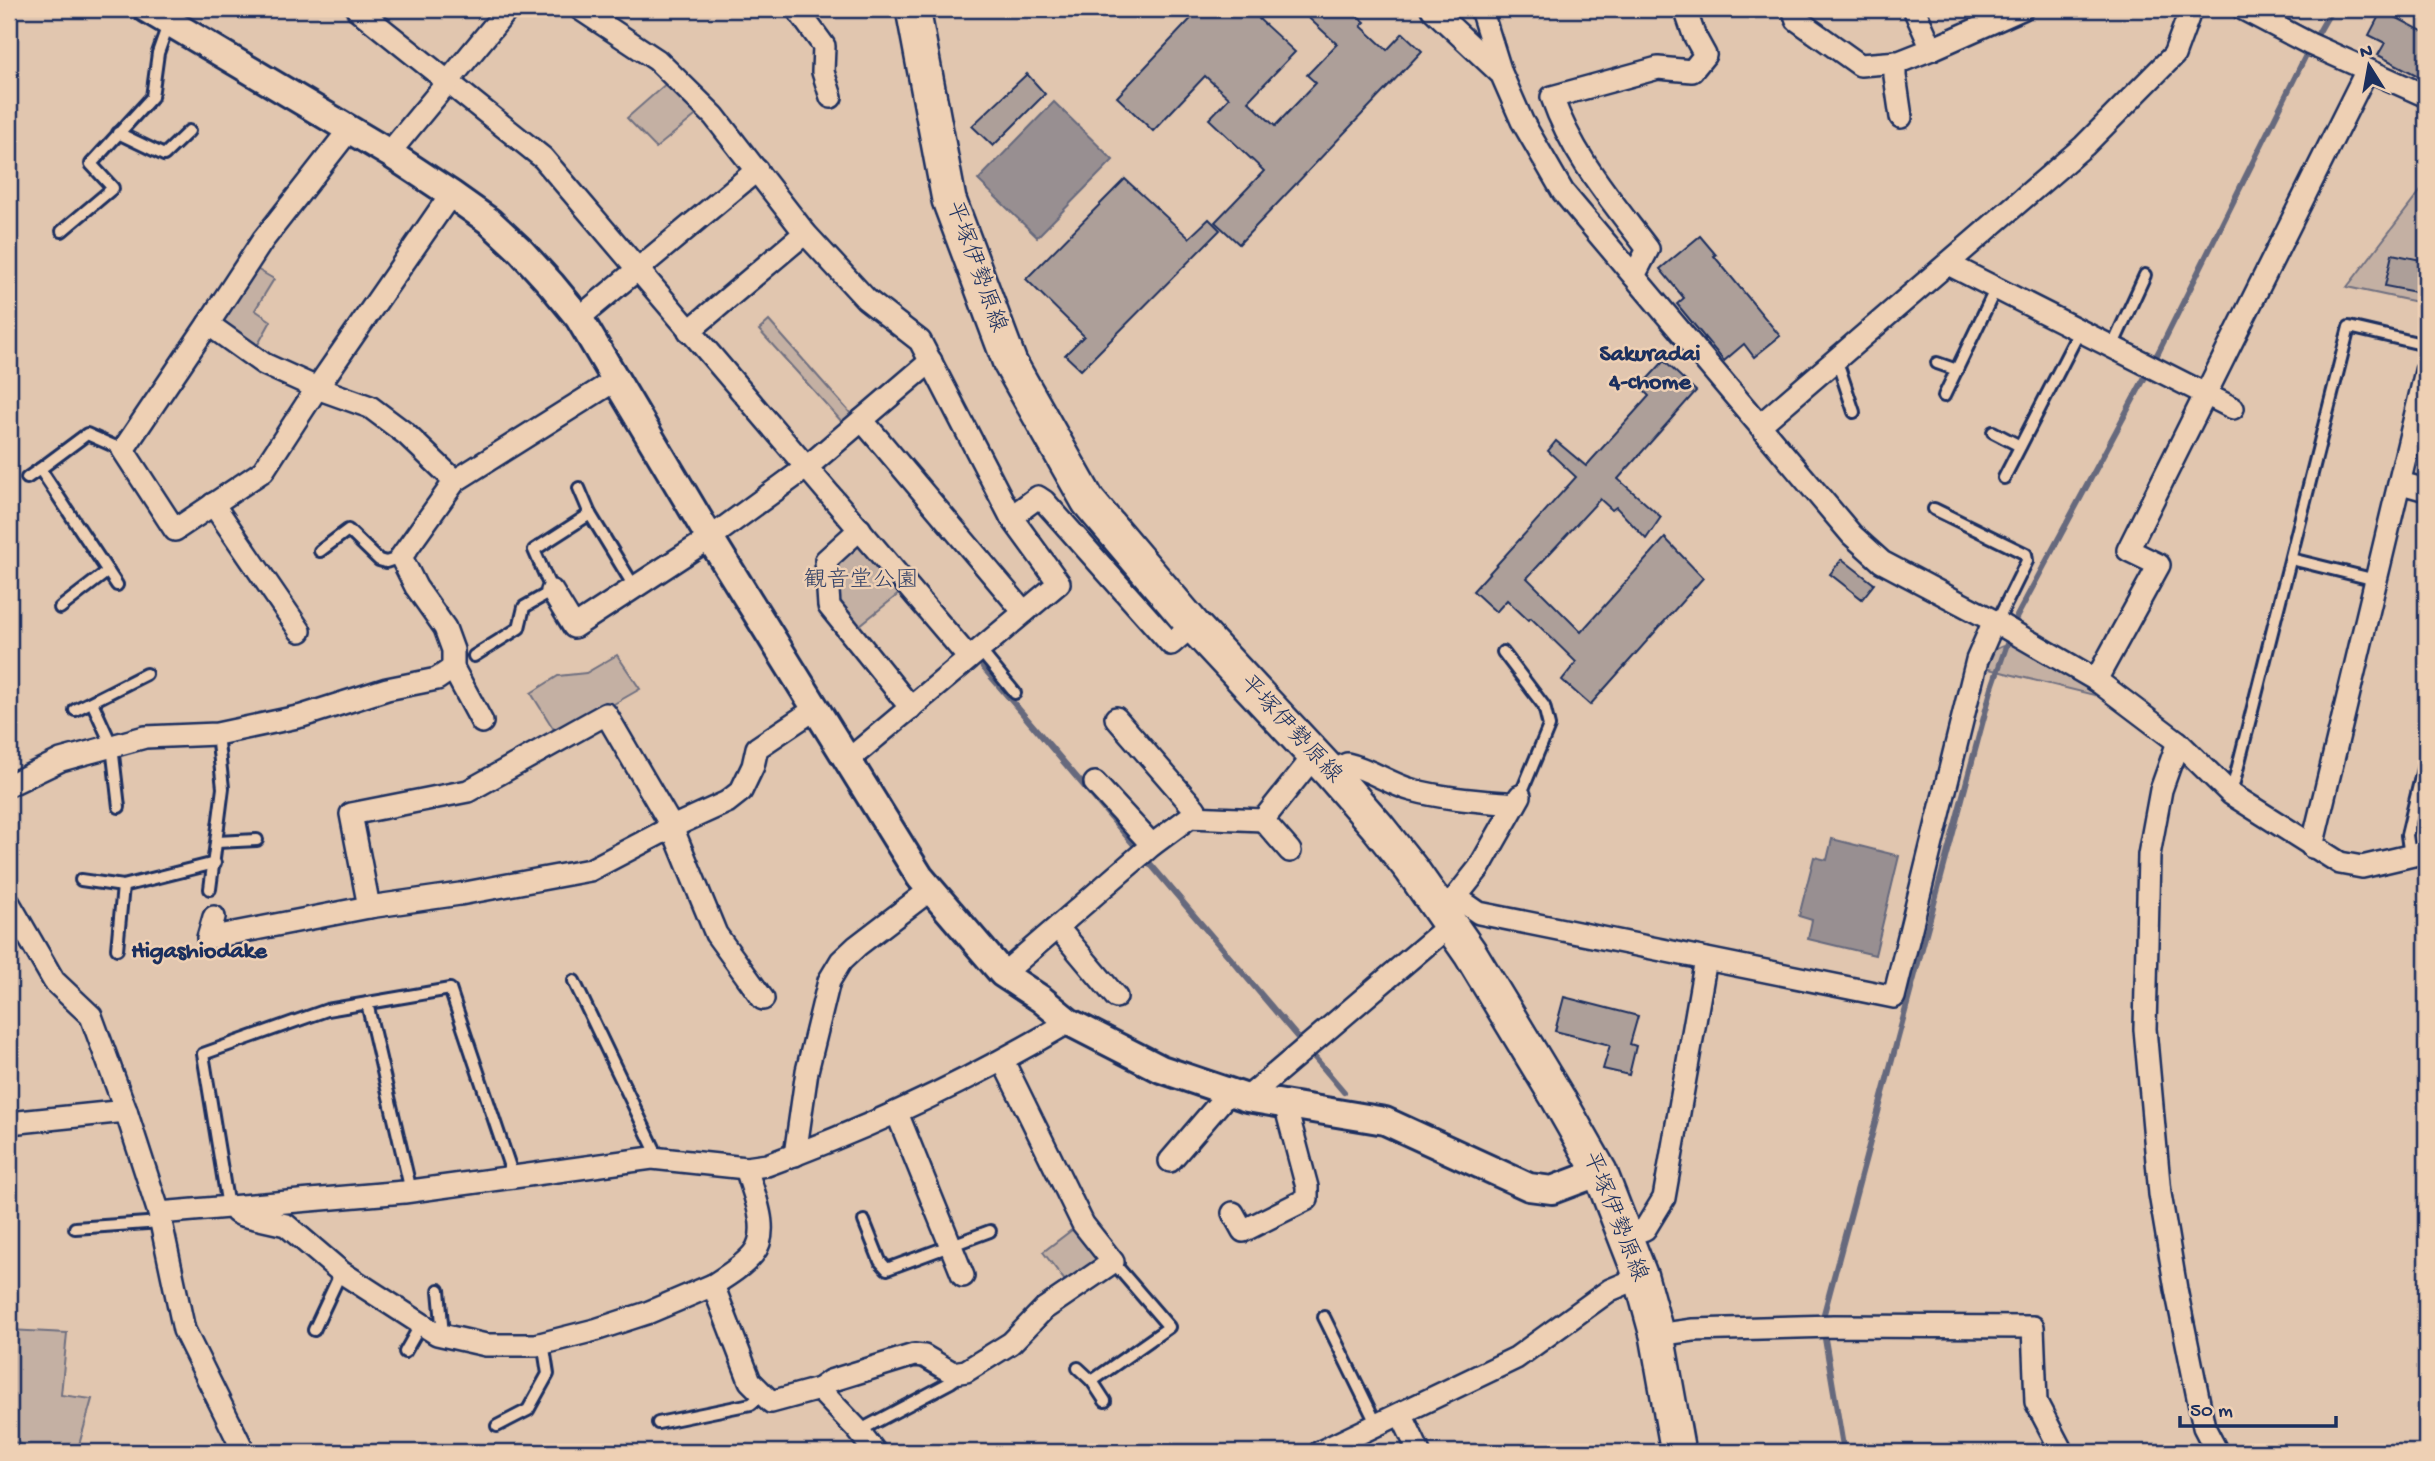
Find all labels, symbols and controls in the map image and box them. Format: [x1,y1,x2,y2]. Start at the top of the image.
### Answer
north arrow [2334,32,2404,102]
text: N [2358,40,2375,65]
street label: 平塚伊勢原線 [939,197,1012,336]
district label: Sakuradai 4-chome [1600,341,1700,398]
park label: 観音堂公園 [804,567,919,595]
street label: 平塚伊勢原線 [1233,670,1348,790]
district label: Higashiodake [131,938,268,967]
street label: 平塚伊勢原線 [1576,1148,1653,1286]
scale bar [2180,1384,2335,1428]
text: 50 m [2190,1400,2233,1425]

